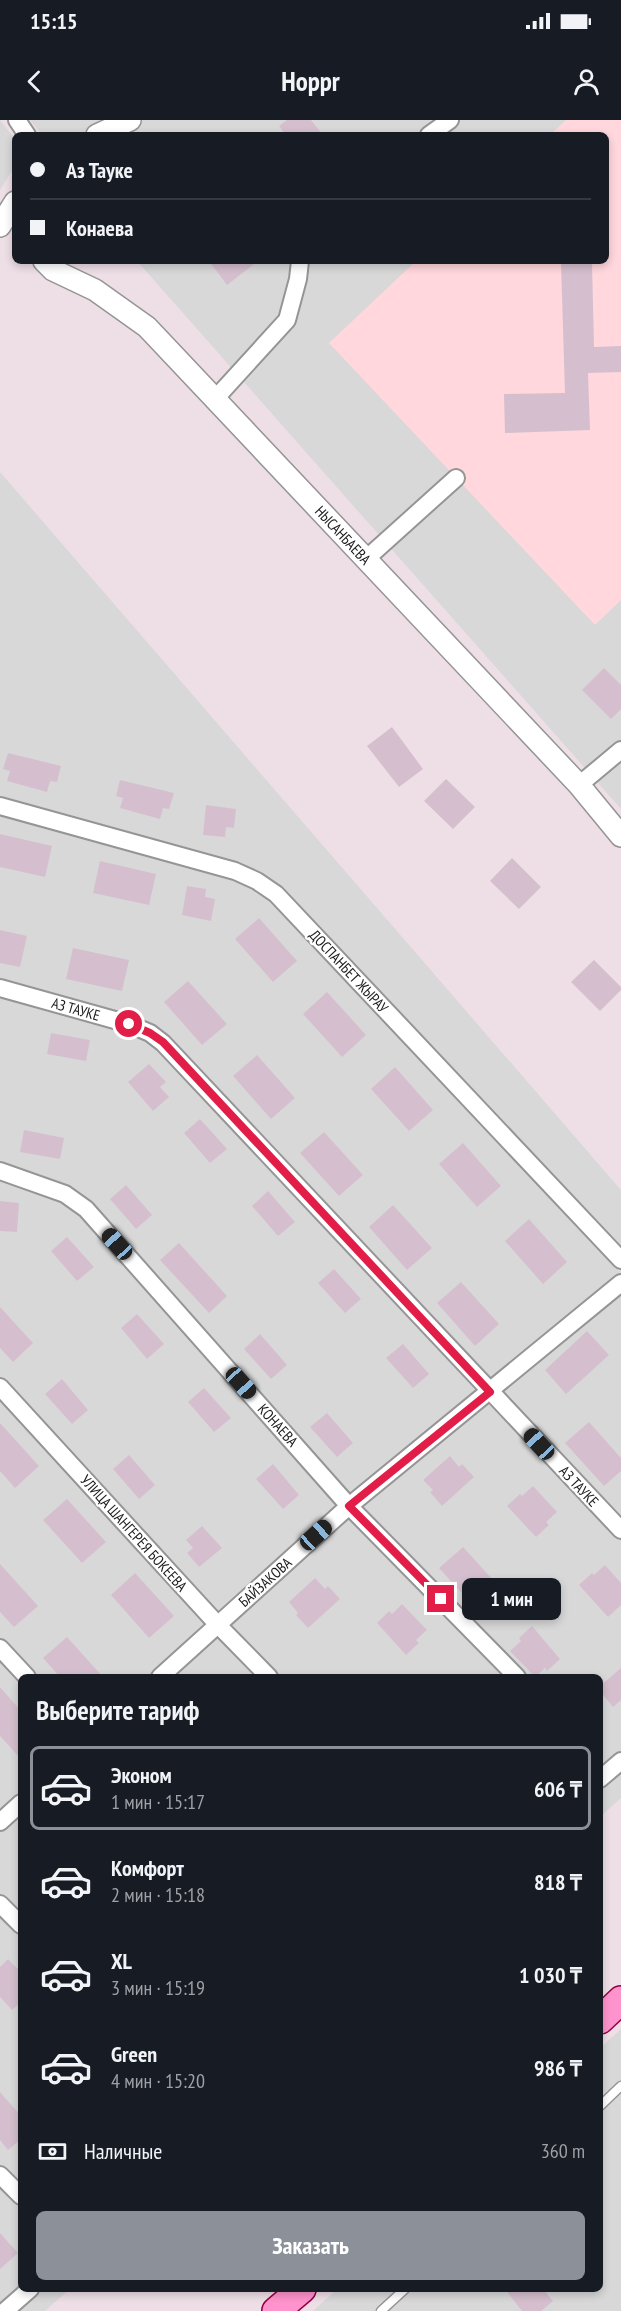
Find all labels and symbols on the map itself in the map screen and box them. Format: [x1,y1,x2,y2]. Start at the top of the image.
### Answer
street label: НЫСАНБАЕВА [311,502,376,569]
street label: ДОСПАНБЕТ ЖЫРАУ [306,925,393,1017]
street label: АЗ ТАУКЕ [50,993,102,1025]
route start [115,1010,142,1037]
car [98,1225,136,1263]
car [222,1364,260,1402]
street label: КОНАЕВА [254,1400,303,1451]
car [520,1425,558,1463]
street label: АЗ ТАУКЕ [555,1461,603,1511]
street label: УЛИЦА ШАНГЕРЕЯ БОКЕЕВА [77,1471,192,1596]
car [297,1516,335,1554]
street label: БАЙЗАКОВА [234,1553,296,1611]
callout: 1 мин [462,1578,561,1620]
route end [427,1585,454,1612]

